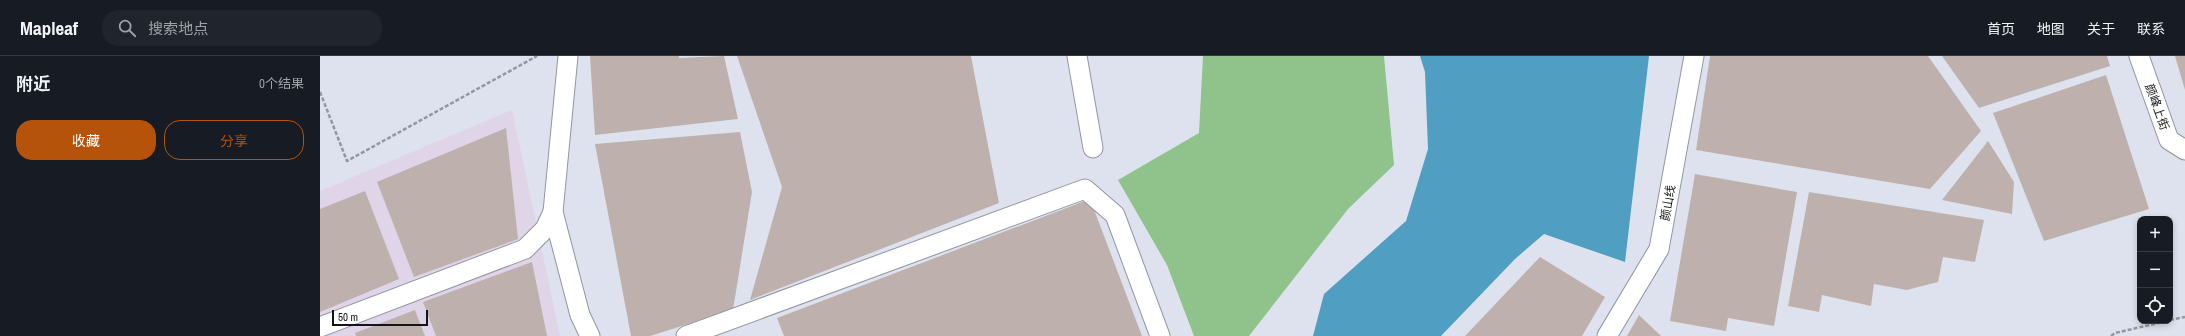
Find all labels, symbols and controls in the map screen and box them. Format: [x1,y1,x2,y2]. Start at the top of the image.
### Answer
search box [102,10,382,46]
text: Mapleaf [20,15,78,41]
icon: search [116,17,138,39]
text: 搜索地点 [148,18,208,39]
text: 首页 [1987,20,2015,38]
text: 地图 [2037,20,2065,38]
text: 关于 [2087,20,2115,38]
text: 联系 [2137,20,2165,38]
text: 附近 [16,72,50,95]
text: 0个结果 [259,75,304,92]
street label: 颜峰上街 [2141,82,2173,132]
button: 收藏 [16,120,156,160]
button: 分享 [164,120,304,160]
street label: 颜山线 [1657,184,1679,222]
map controls [2137,216,2173,324]
button: + [2137,216,2173,252]
button: − [2137,252,2173,288]
button: locate [2137,288,2173,324]
scale bar [332,308,428,327]
text: 50 m [338,310,358,324]

